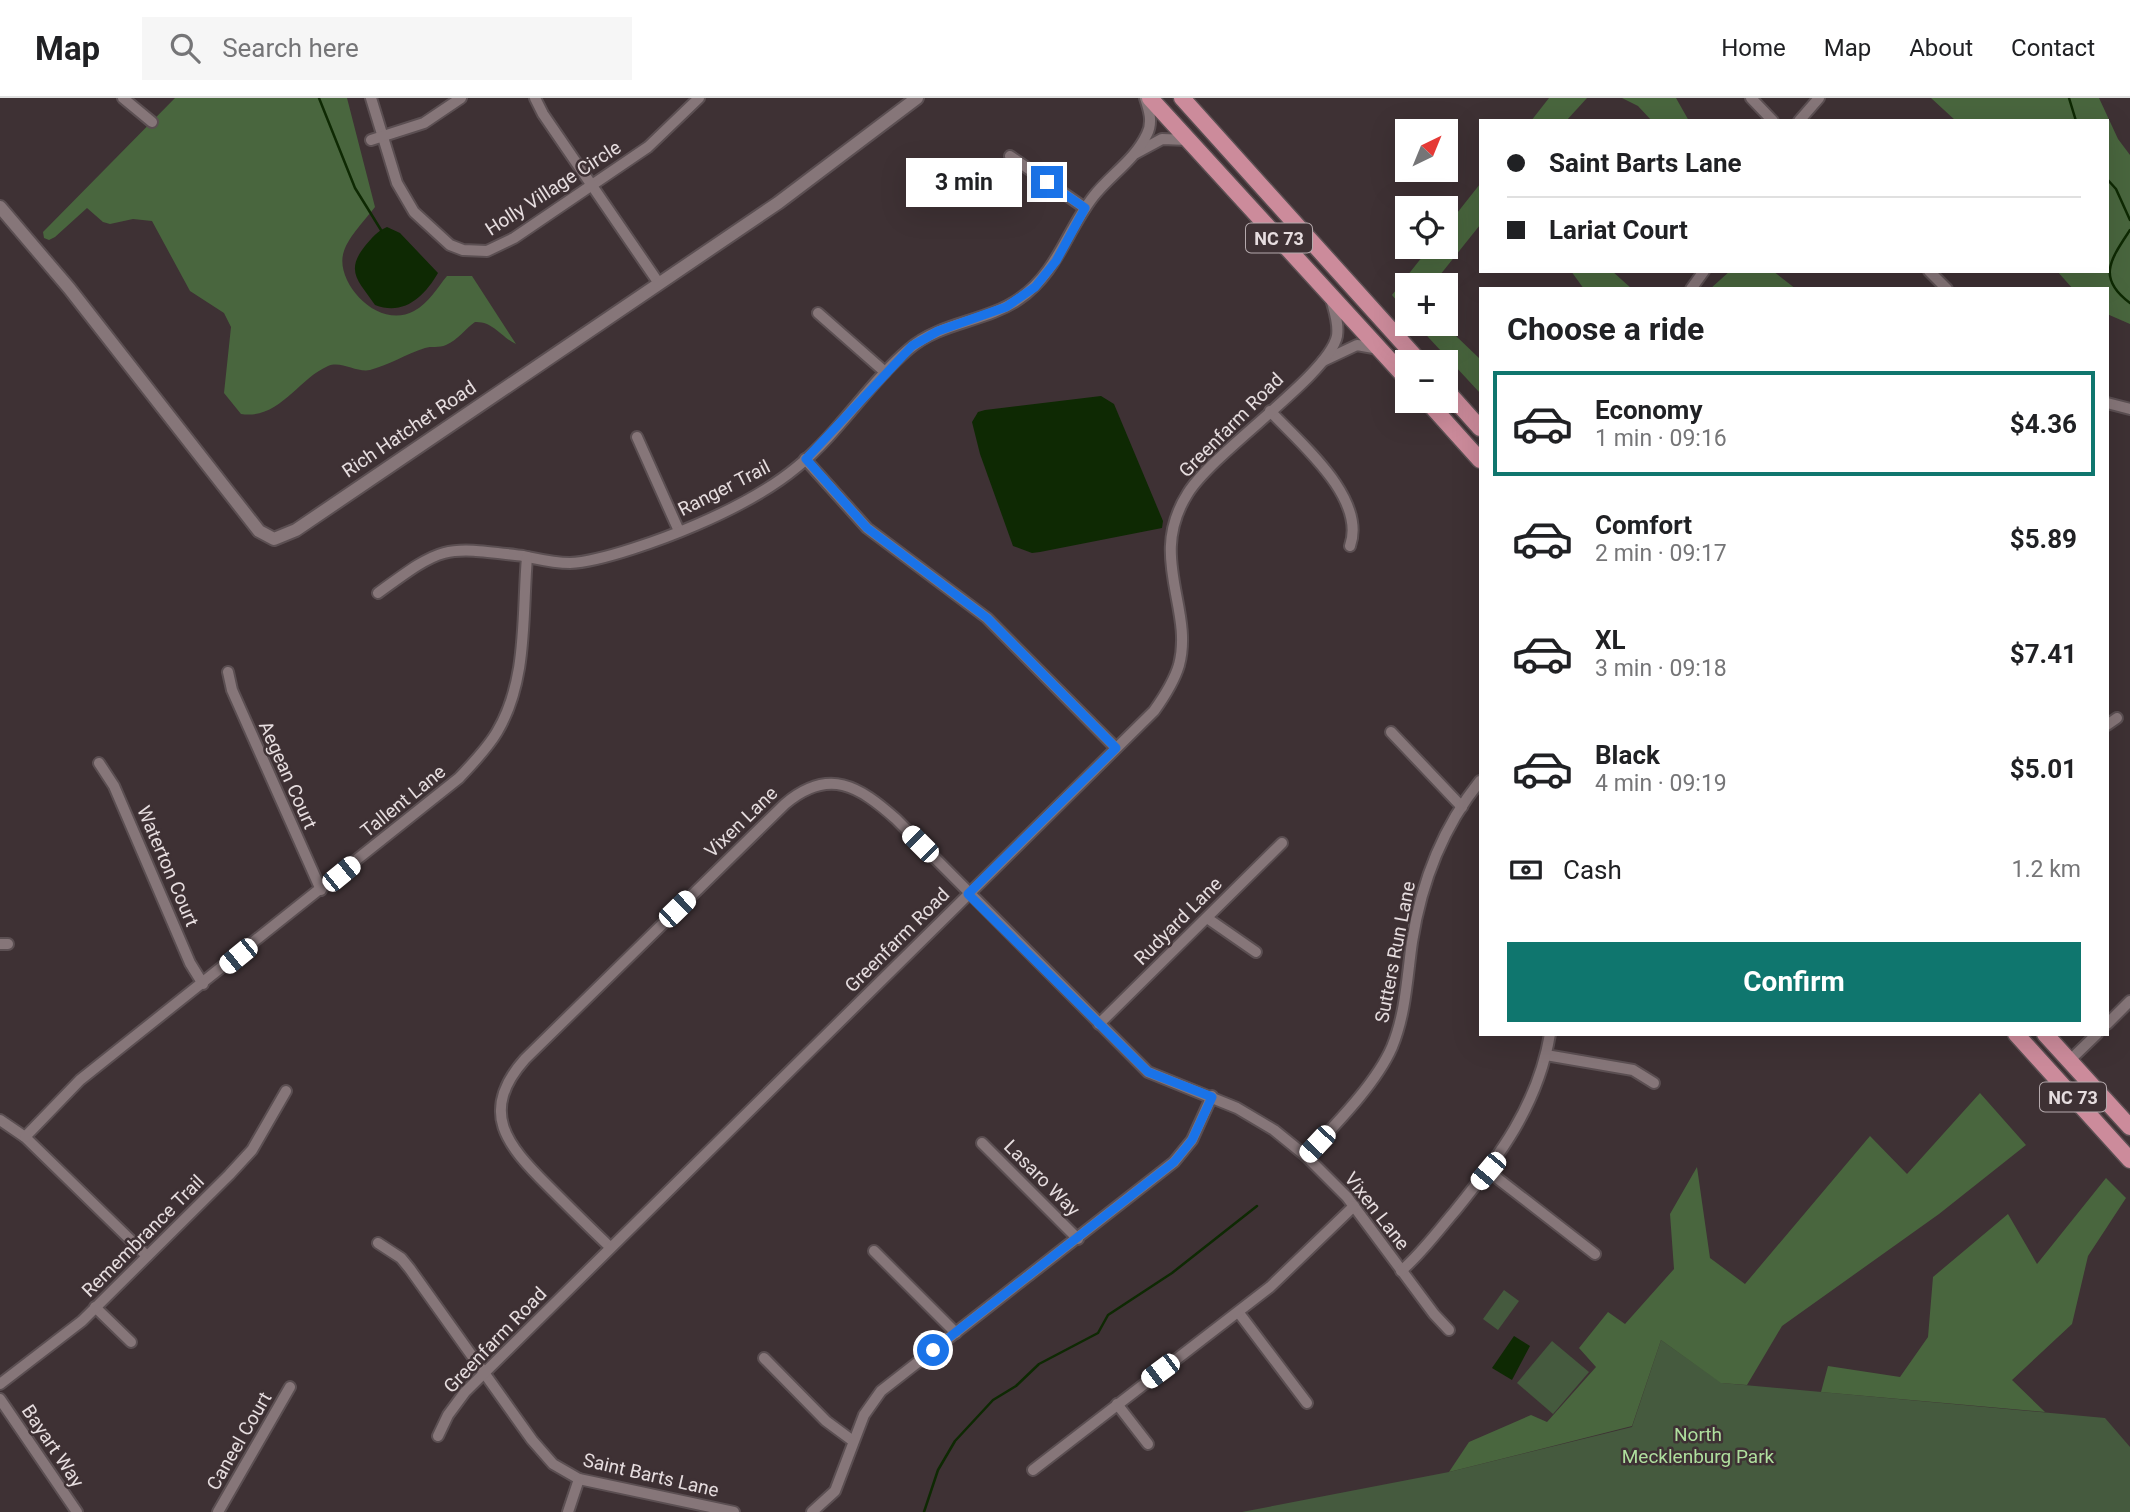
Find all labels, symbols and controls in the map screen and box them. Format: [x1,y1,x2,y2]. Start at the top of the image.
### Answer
search box [142,17,632,80]
text: Map [35,29,100,68]
icon: search [166,29,204,67]
text: Search here [222,33,359,63]
text: Home [1721,34,1786,62]
text: Map [1824,34,1871,62]
text: About [1909,34,1973,62]
text: Contact [2011,34,2095,62]
north arrow [1395,119,1458,182]
map controls [1395,119,1458,413]
street label: Holly Village Circle [481,136,625,240]
text: Saint Barts Lane [1549,148,1742,178]
callout: 3 min [907,158,1023,206]
route end [1031,166,1063,198]
text: 3 min [935,169,993,196]
button: locate [1395,196,1458,259]
text: Lariat Court [1549,215,1688,245]
road number: NC 73 [1246,223,1312,252]
button: + [1395,273,1458,336]
text: Choose a ride [1507,310,1704,348]
button: − [1395,350,1458,413]
street label: Greenfarm Road [1174,368,1288,482]
street label: Rich Hatchet Road [338,376,480,482]
icon: car [1511,392,1574,455]
text: Economy [1595,395,1702,425]
text: $4.36 [2010,409,2077,439]
text: 1 min · 09:16 [1595,425,1727,452]
street label: Ranger Trail [674,455,774,521]
icon: car [1511,507,1574,570]
text: Comfort [1595,510,1692,540]
text: $5.89 [2010,524,2077,554]
text: 2 min · 09:17 [1595,540,1727,567]
icon: car [1511,622,1574,685]
text: XL [1595,625,1626,655]
text: $7.41 [2010,639,2077,669]
text: 3 min · 09:18 [1595,655,1727,682]
street label: Aegean Court [254,718,322,832]
icon: car [1511,737,1574,800]
text: Black [1595,740,1660,770]
text: $5.01 [2010,754,2077,784]
street label: Tallent Lane [356,760,450,842]
text: 4 min · 09:19 [1595,770,1727,797]
street label: Vixen Lane [700,782,782,862]
street label: Waterton Court [132,802,204,930]
car [898,822,943,866]
icon: cash [1507,851,1545,889]
car [319,853,364,895]
text: Cash [1563,855,1622,885]
text: 1.2 km [2012,856,2081,883]
street label: Rudyard Lane [1129,872,1227,970]
street label: Sutters Run Lane [1370,879,1420,1025]
street label: Greenfarm Road [840,883,954,997]
car [655,887,700,931]
car [216,935,261,977]
button: Confirm [1507,942,2081,1022]
road number: NC 73 [2040,1082,2106,1112]
car [1295,1121,1340,1167]
street label: Lasaro Way [999,1135,1085,1221]
car [1467,1148,1510,1194]
street label: Vixen Lane [1340,1168,1414,1254]
street label: Remembrance Trail [77,1170,209,1302]
street label: Greenfarm Road [439,1282,551,1398]
route start [917,1334,949,1366]
car [1137,1350,1184,1392]
street label: Caneel Court [202,1388,276,1494]
street label: Bayart Way [17,1400,89,1492]
park label: North Mecklenburg Park [1622,1423,1775,1468]
street label: Saint Barts Lane [581,1448,721,1502]

